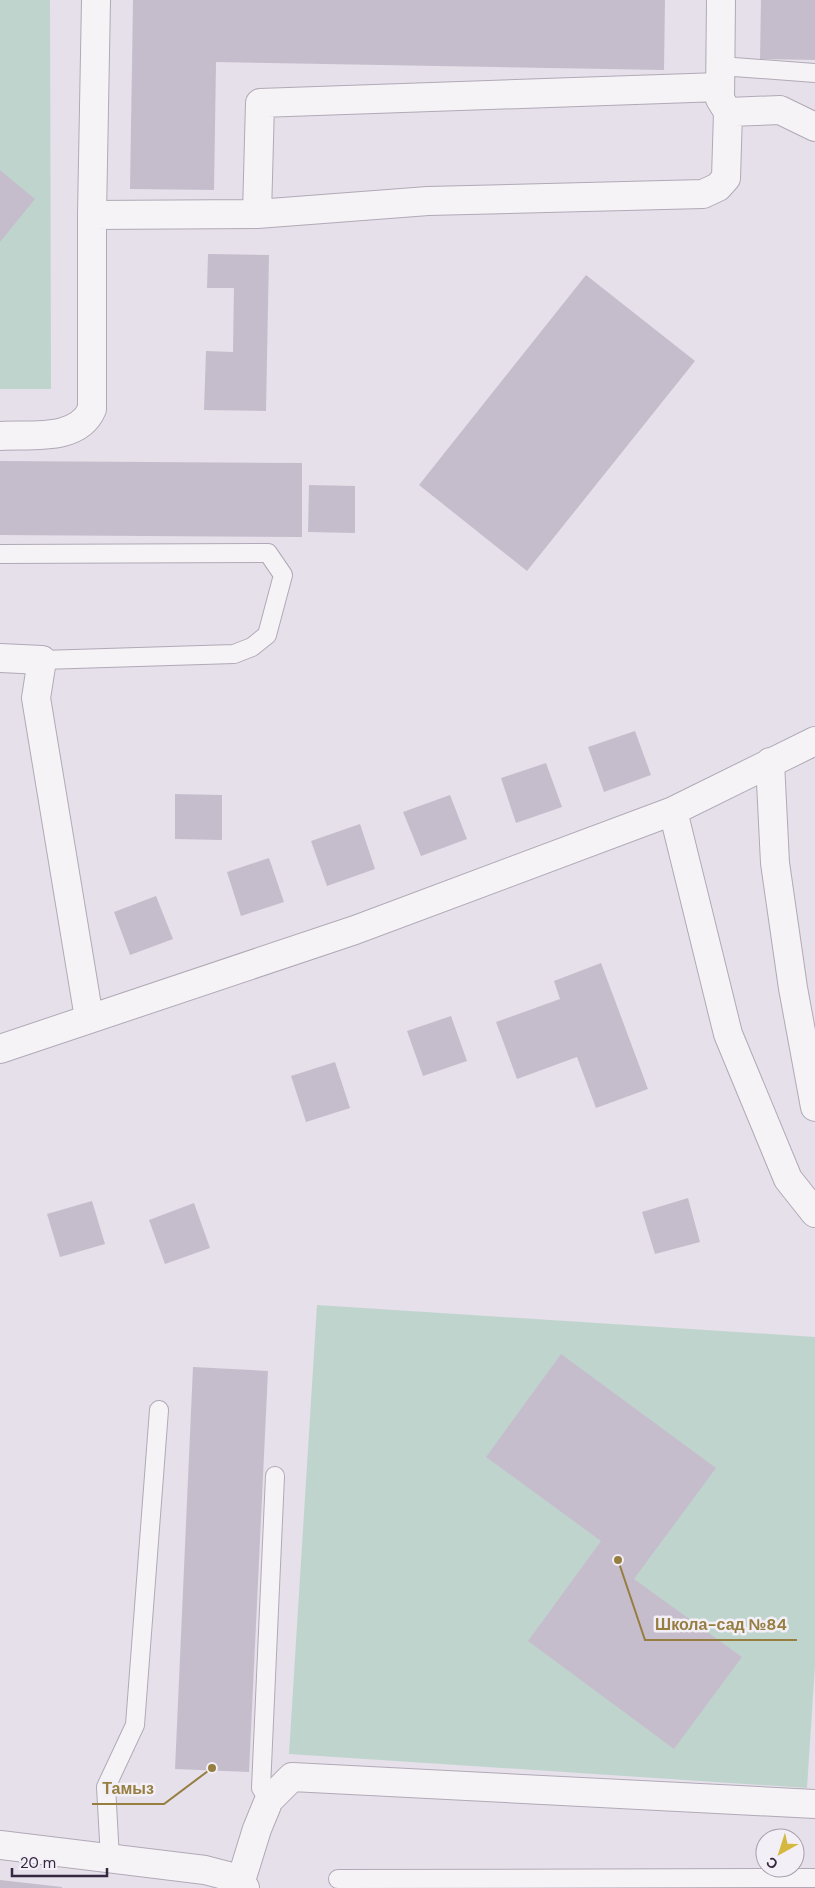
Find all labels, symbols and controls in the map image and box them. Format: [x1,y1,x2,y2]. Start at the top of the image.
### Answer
callout: Школа-сад №84 [645,1609,797,1640]
text: Школа-сад №84 [655,1614,787,1635]
callout: Тамыз [92,1773,164,1804]
text: Тамыз [102,1778,154,1799]
north arrow [755,1828,805,1878]
scale bar [12,1846,108,1878]
text: 20 m [20,1853,56,1873]
text: С [762,1853,781,1873]

